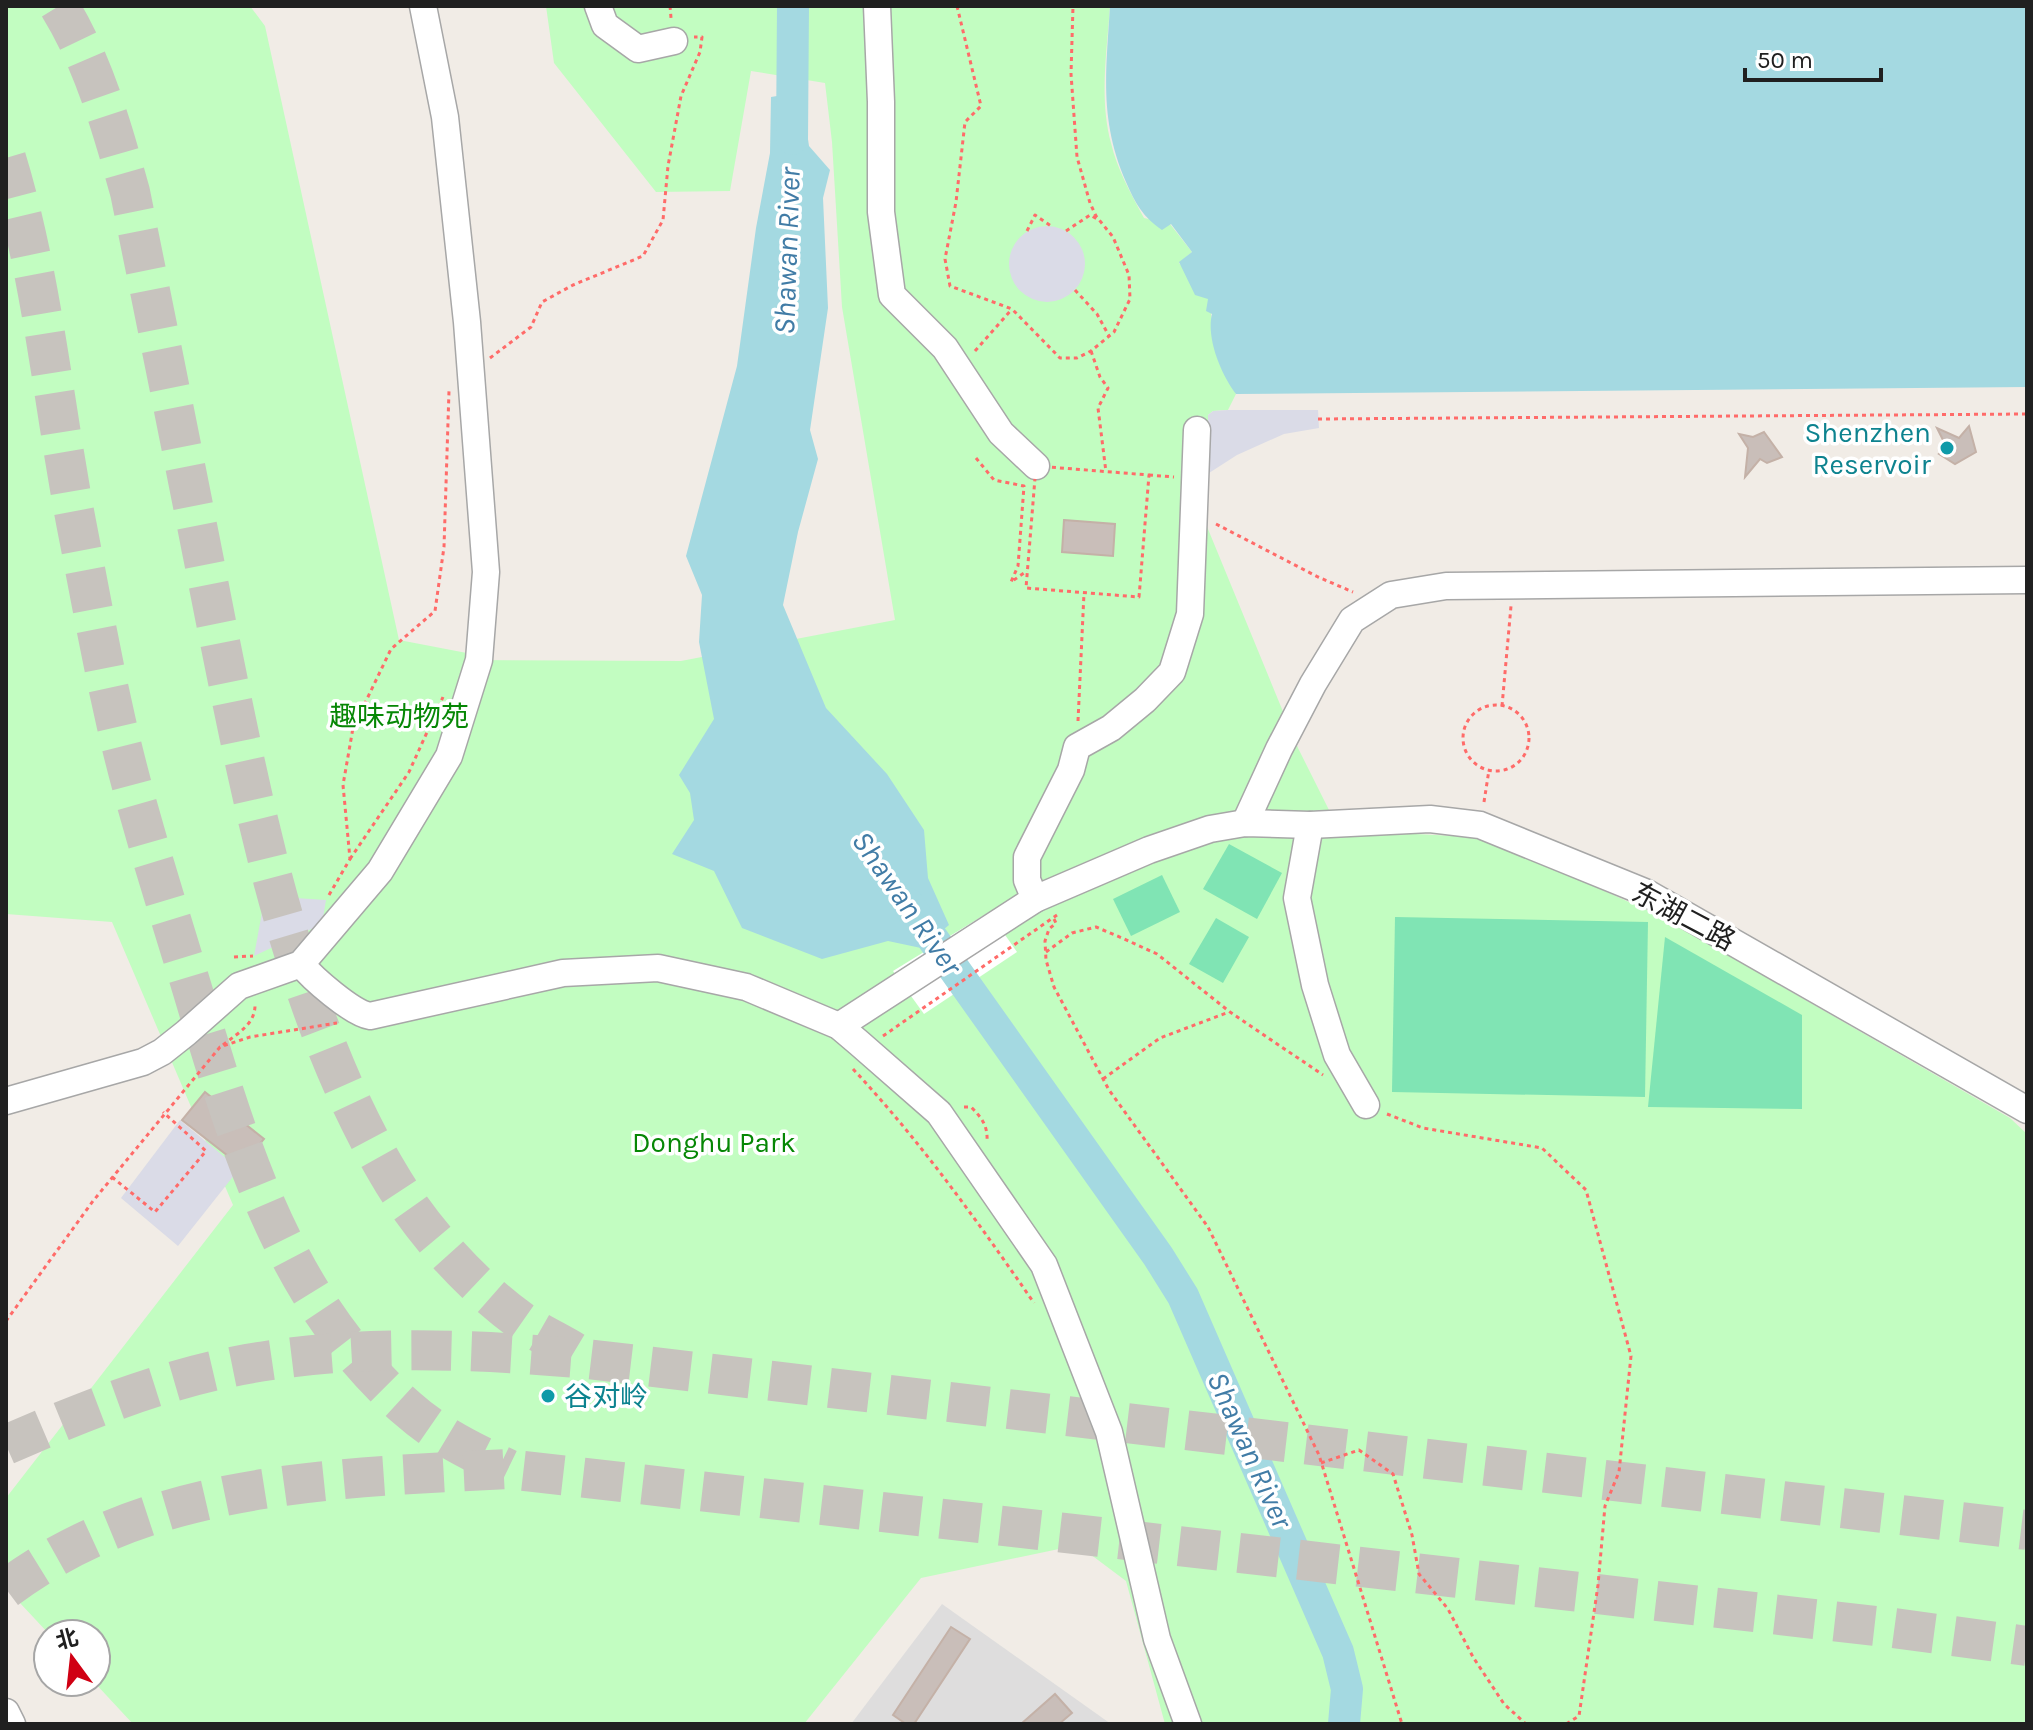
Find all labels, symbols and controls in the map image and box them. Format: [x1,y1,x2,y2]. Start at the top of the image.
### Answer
scale bar [1745,32,1881,82]
text: 50 m [1757,46,1813,74]
water label: Shawan River [766,165,808,335]
place label: Shenzhen Reservoir [1804,416,1932,481]
marker: Shenzhen Reservoir [1938,439,1956,457]
park label: 趣味动物苑 [329,700,469,733]
water label: Shawan River [844,824,971,983]
street label: 东湖二路 [1627,876,1741,957]
park label: Donghu Park [632,1126,796,1159]
water label: Shawan River [1199,1366,1301,1535]
place label: 谷对岭 [564,1380,648,1413]
marker: 谷对岭 [539,1387,557,1405]
north arrow [32,1618,112,1698]
text: 北 [53,1624,81,1655]

